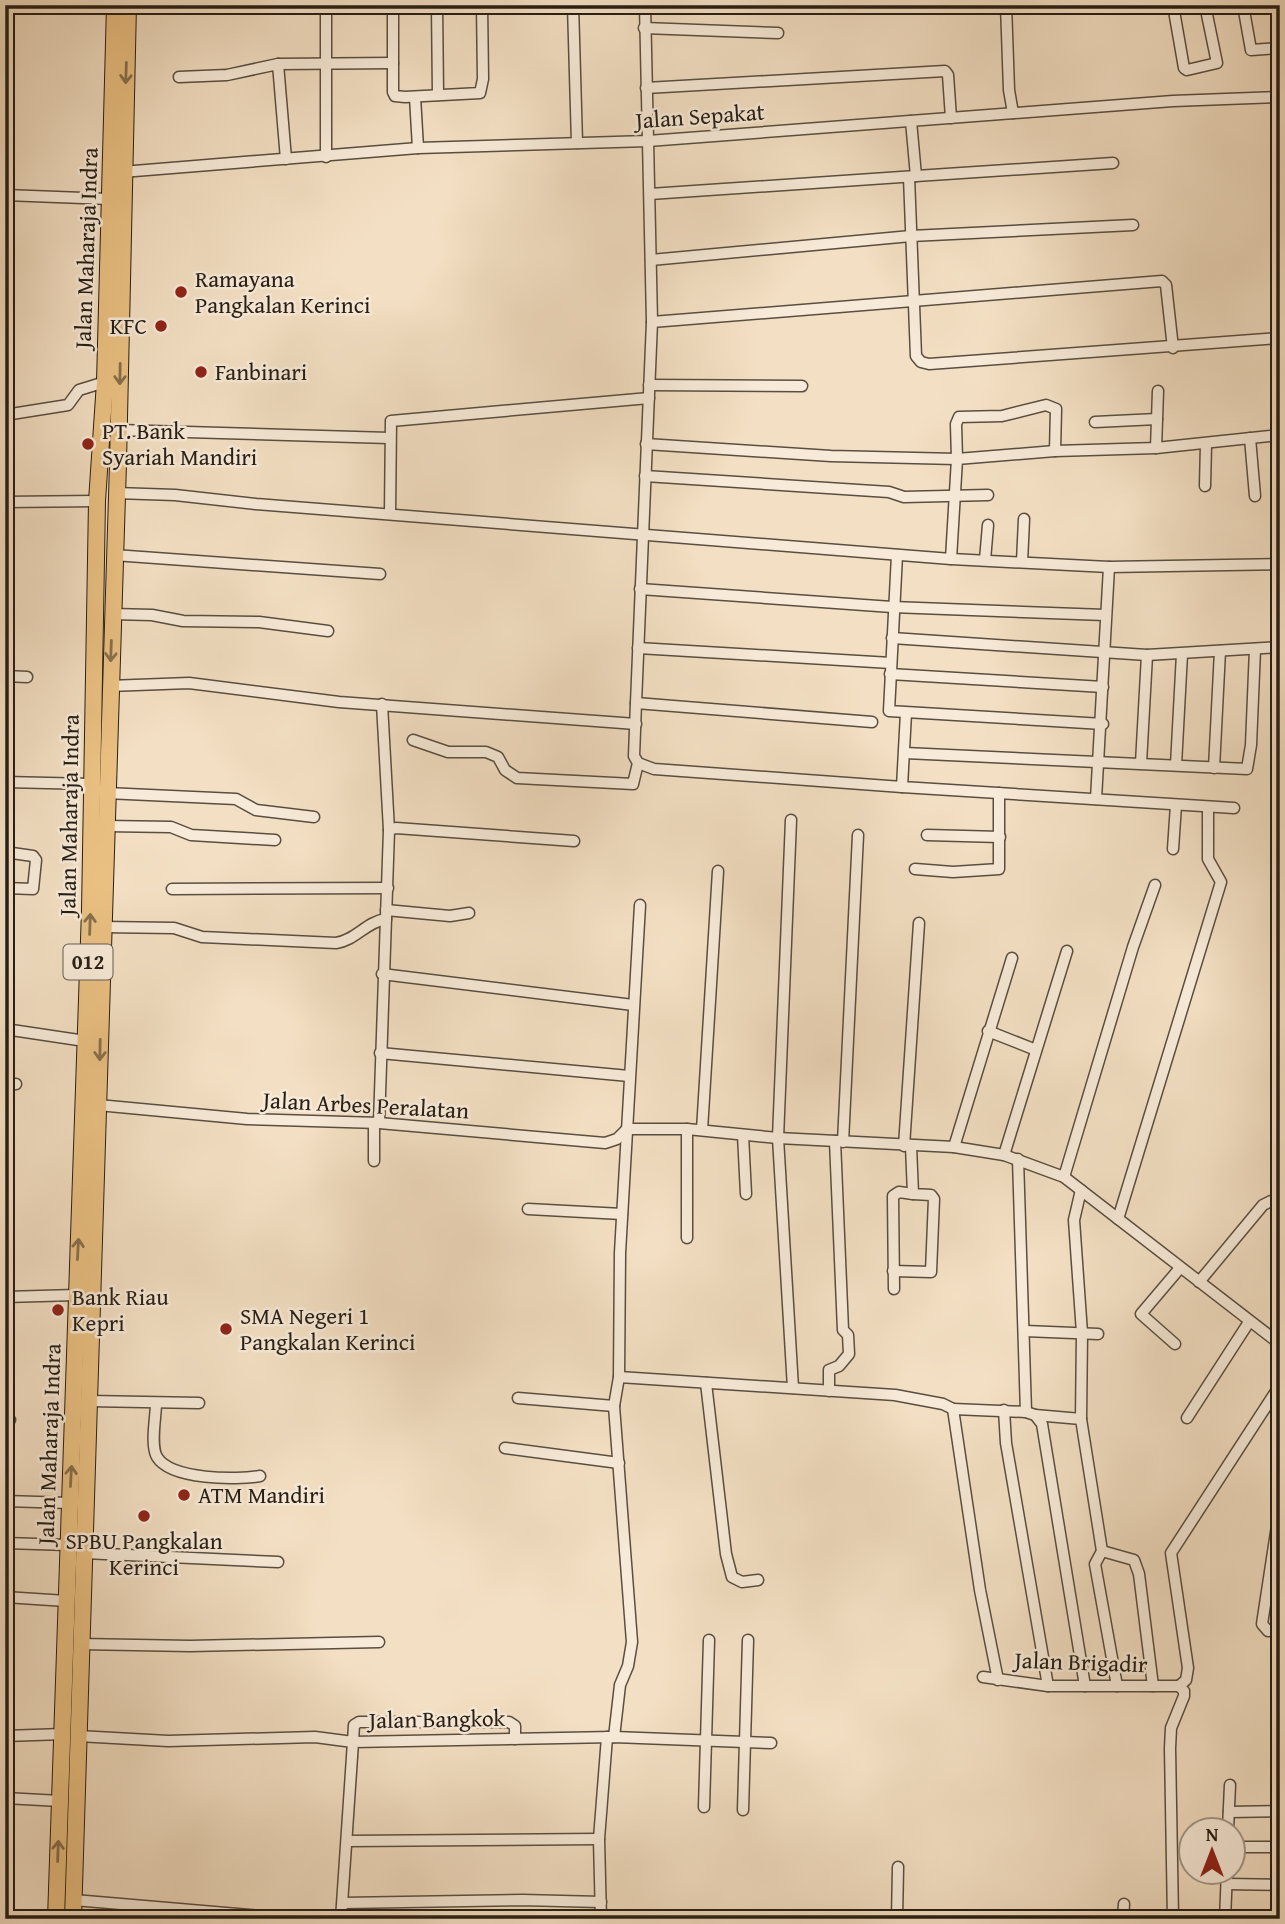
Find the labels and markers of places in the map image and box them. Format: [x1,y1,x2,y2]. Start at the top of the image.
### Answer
place label: Ramayana Pangkalan Kerinci [195,262,370,321]
marker: Ramayana Pangkalan Kerinci [173,284,189,300]
place label: KFC [110,309,147,342]
marker: KFC [153,318,169,334]
place label: Fanbinari [215,355,307,388]
marker: Fanbinari [193,364,209,380]
place label: PT. Bank Syariah Mandiri [102,414,257,473]
marker: PT. Bank Syariah Mandiri [80,436,96,452]
place label: Bank Riau Kepri [72,1280,169,1339]
place label: SMA Negeri 1 Pangkalan Kerinci [240,1299,415,1358]
marker: Bank Riau Kepri [50,1302,66,1318]
marker: SMA Negeri 1 Pangkalan Kerinci [218,1321,234,1337]
place label: ATM Mandiri [198,1478,325,1511]
marker: ATM Mandiri [176,1487,192,1503]
marker: SPBU Pangkalan Kerinci [136,1508,152,1524]
place label: SPBU Pangkalan Kerinci [65,1524,223,1583]

